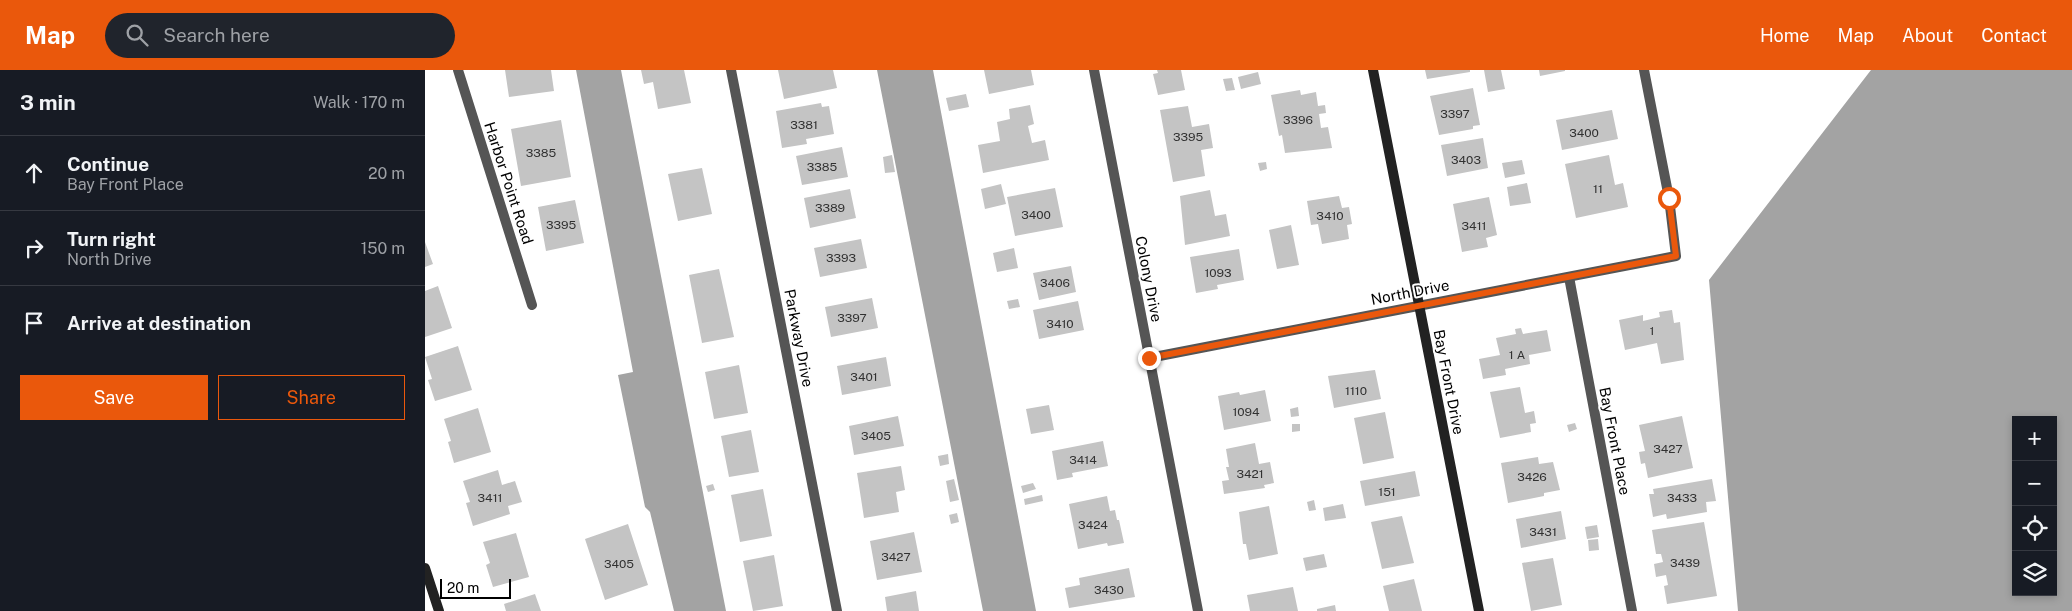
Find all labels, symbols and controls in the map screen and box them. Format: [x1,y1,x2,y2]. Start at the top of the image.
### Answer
search box [105,13,455,58]
text: Map [25,21,75,49]
icon: search [123,21,151,49]
text: Search here [163,24,270,46]
text: Home [1760,25,1810,46]
text: Map [1838,25,1874,46]
text: About [1902,25,1953,46]
text: Contact [1981,25,2047,46]
text: 3 min [20,90,76,115]
text: Walk · 170 m [313,93,405,112]
house number: 3397 [1440,107,1470,121]
house number: 3396 [1283,113,1313,127]
house number: 3381 [790,118,818,132]
street label: Harbor Point Road [481,120,537,246]
house number: 3400 [1569,126,1599,140]
house number: 3395 [1173,130,1203,144]
house number: 3385 [526,146,557,160]
text: Continue [67,153,149,175]
house number: 3403 [1451,153,1481,167]
icon: ahead [20,159,48,187]
house number: 3385 [807,160,838,174]
text: 20 m [368,164,405,183]
text: Bay Front Place [67,175,184,194]
house number: 11 [1593,182,1603,196]
route start [1658,187,1681,210]
house number: 3389 [815,201,845,215]
house number: 3400 [1021,208,1051,222]
house number: 3410 [1316,209,1344,223]
house number: 3395 [546,218,576,232]
house number: 3411 [1462,219,1486,233]
text: Turn right [67,228,156,250]
icon: right [20,234,48,262]
street label: Colony Drive [1132,235,1166,323]
text: 150 m [361,239,405,258]
text: North Drive [67,250,152,269]
house number: 3393 [826,251,856,265]
house number: 1093 [1204,266,1232,280]
house number: 3406 [1040,276,1070,290]
street label: North Drive [1369,276,1451,308]
street label: Parkway Drive [781,288,817,388]
icon: arrive [20,309,48,337]
house number: 3397 [837,311,867,325]
text: Arrive at destination [67,312,251,334]
house number: 3410 [1046,317,1074,331]
house number: 1 [1650,324,1654,338]
street label: Bay Front Drive [1430,328,1468,436]
route end [1138,347,1161,370]
house number: 1 A [1509,348,1526,362]
house number: 3401 [850,370,878,384]
button: Save [20,375,208,420]
button: Share [218,375,405,420]
house number: 1110 [1345,384,1367,398]
street label: Bay Front Place [1596,386,1634,496]
house number: 1094 [1232,405,1260,419]
map controls [2012,416,2057,596]
button: + [2012,416,2057,461]
house number: 3405 [861,429,891,443]
house number: 3427 [1653,442,1683,456]
house number: 3414 [1069,453,1097,467]
button: − [2012,461,2057,506]
house number: 3421 [1236,467,1264,481]
house number: 3426 [1517,470,1547,484]
house number: 151 [1378,485,1396,499]
house number: 3411 [478,491,502,505]
house number: 3433 [1667,491,1697,505]
button: locate [2012,506,2057,551]
house number: 3424 [1078,518,1108,532]
house number: 3431 [1529,525,1557,539]
house number: 3427 [881,550,911,564]
button: layers [2012,551,2057,596]
house number: 3439 [1670,556,1700,570]
house number: 3405 [604,557,634,571]
scale bar [440,576,511,599]
text: 20 m [447,580,479,596]
house number: 3430 [1094,583,1124,597]

